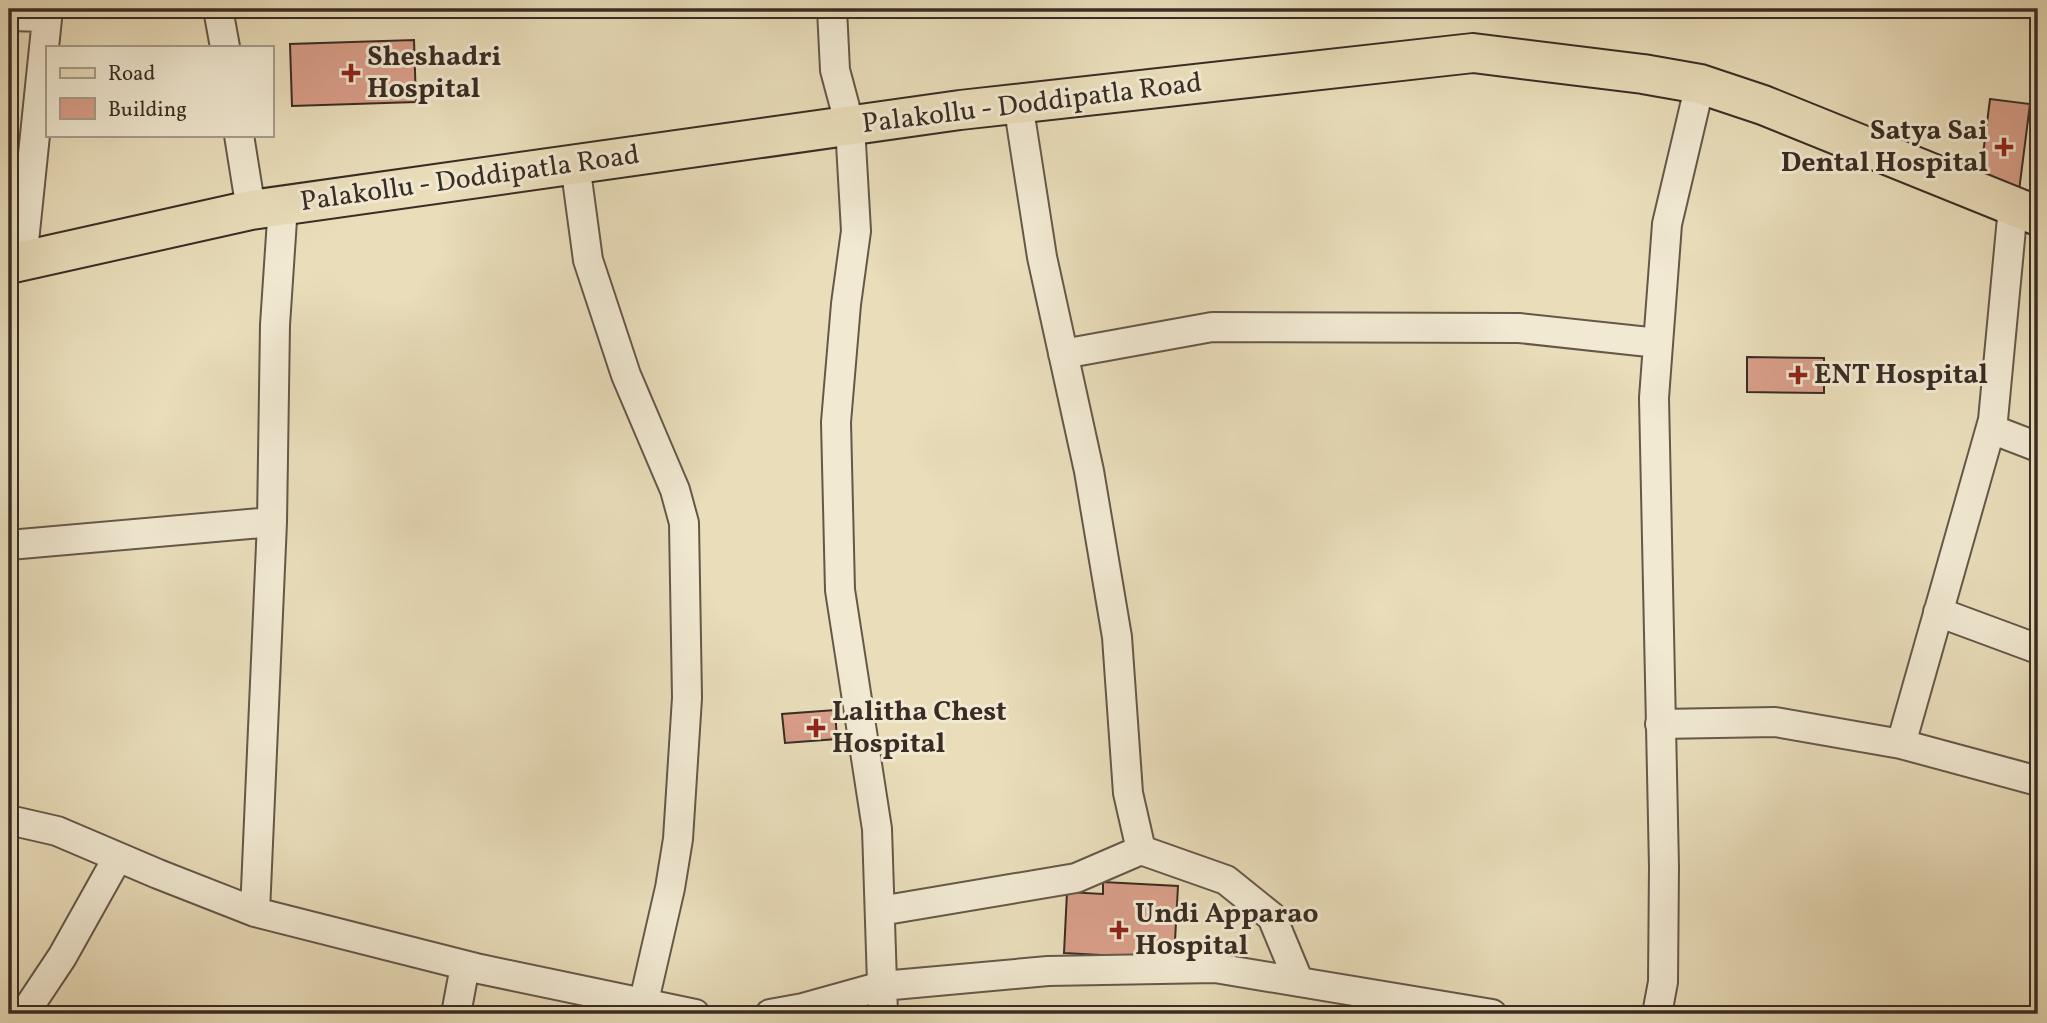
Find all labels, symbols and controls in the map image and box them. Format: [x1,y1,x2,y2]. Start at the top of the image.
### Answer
place label: Sheshadri Hospital [367,38,501,109]
legend [46,46,273,136]
text: Road [108,60,155,89]
marker: Sheshadri Hospital [341,63,361,83]
street label: Palakollu - Doddipatla Road [860,64,1204,144]
text: Building [108,96,187,125]
place label: Satya Sai Dental Hospital [1781,112,1988,183]
street label: Palakollu - Doddipatla Road [298,136,642,222]
marker: Satya Sai Dental Hospital [1994,137,2014,157]
place label: ENT Hospital [1814,356,1988,395]
marker: ENT Hospital [1788,365,1808,385]
place label: Lalitha Chest Hospital [832,693,1007,764]
marker: Lalitha Chest Hospital [806,718,826,738]
place label: Undi Apparao Hospital [1135,895,1318,966]
marker: Undi Apparao Hospital [1109,920,1129,940]

